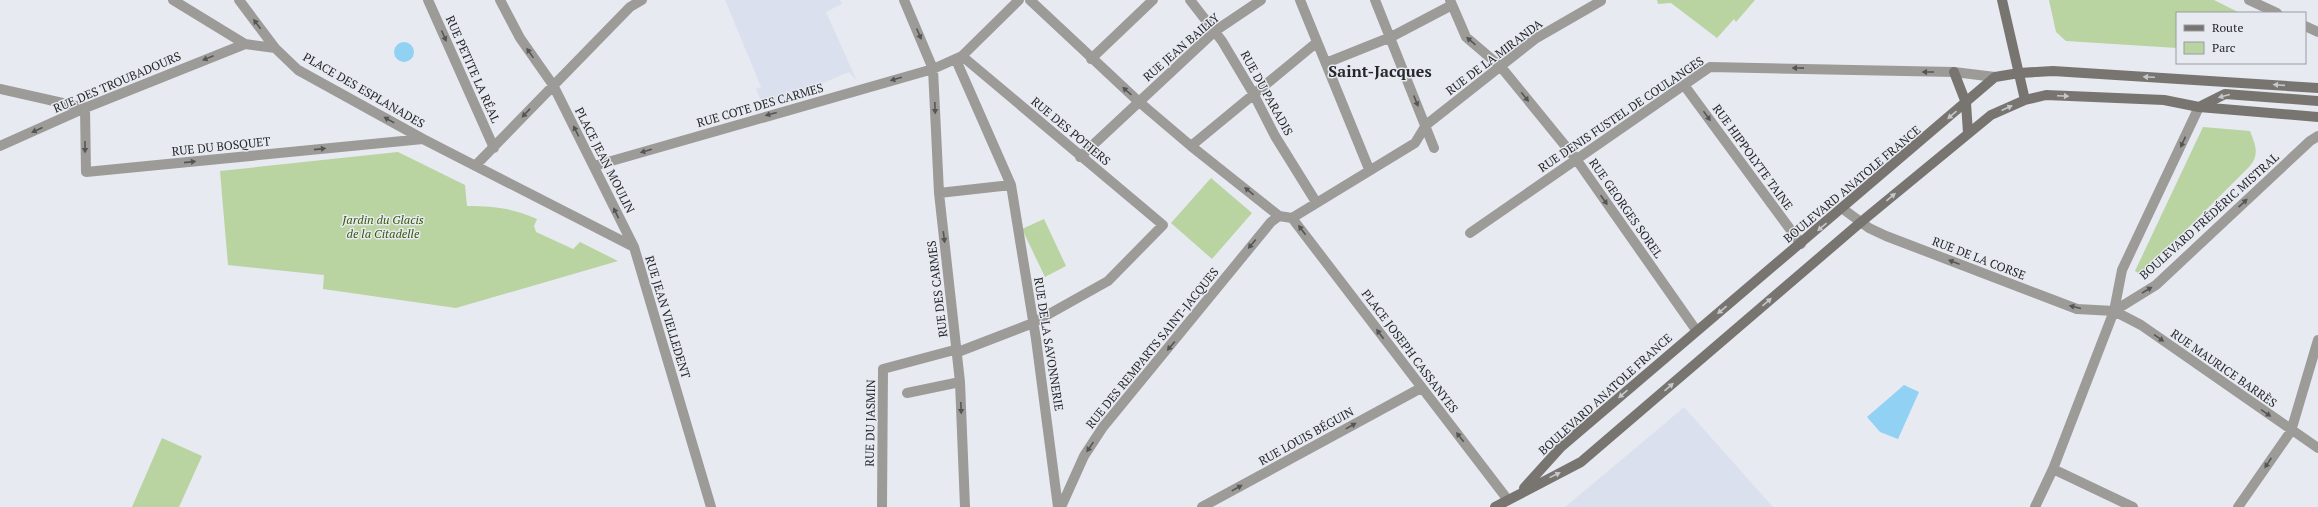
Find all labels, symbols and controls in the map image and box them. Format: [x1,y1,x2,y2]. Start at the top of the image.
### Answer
street label: RUE JEAN BAILLY [1140,10,1222,84]
legend [2176,12,2306,64]
street label: RUE PETITE LA RÉAL [443,13,504,125]
street label: RUE DE LA MIRANDA [1443,15,1546,98]
one-way arrow [253,18,262,29]
text: Route [2212,20,2243,35]
one-way arrow [916,29,922,41]
one-way arrow [441,30,447,41]
one-way arrow [1466,37,1477,46]
text: Parc [2212,40,2236,55]
one-way arrow [526,47,534,58]
street label: RUE DES TROUBADOURS [51,48,183,116]
street label: RUE DU PARADIS [1238,48,1296,138]
street label: PLACE DES ESPLANADES [300,49,428,131]
street label: RUE DENIS FUSTEL DE COULANGES [1535,53,1707,175]
one-way arrow [202,56,214,62]
district label: Saint-Jacques [1328,60,1432,82]
one-way arrow [1791,65,1804,71]
one-way arrow [1921,69,1934,75]
one-way arrow [2142,74,2155,80]
one-way arrow [889,76,901,82]
street label: RUE COTE DES CARMES [695,80,825,130]
one-way arrow [2273,82,2285,89]
one-way arrow [1122,86,1132,95]
one-way arrow [1521,92,1530,102]
one-way arrow [2057,93,2070,99]
one-way arrow [2217,93,2229,99]
street label: RUE DES POTIERS [1028,94,1114,168]
one-way arrow [1414,95,1420,107]
one-way arrow [932,101,938,114]
street label: RUE HIPPOLYTE TAINE [1710,101,1796,213]
one-way arrow [2002,104,2014,110]
street label: PLACE JEAN MOULIN [572,105,638,216]
one-way arrow [521,108,531,118]
one-way arrow [1947,110,1958,119]
one-way arrow [1703,111,1711,121]
one-way arrow [764,112,777,118]
one-way arrow [383,117,395,124]
street label: BOULEVARD ANATOLE FRANCE [1780,122,1924,246]
one-way arrow [573,126,579,137]
one-way arrow [31,127,42,133]
street label: RUE DU BOSQUET [171,133,272,159]
one-way arrow [2180,137,2186,148]
one-way arrow [82,141,89,153]
one-way arrow [314,146,326,152]
one-way arrow [640,148,652,154]
street label: BOULEVARD FRÉDÉRIC MISTRAL [2136,149,2282,283]
street label: RUE GEORGES SOREL [1586,155,1666,261]
one-way arrow [184,158,196,165]
one-way arrow [1243,187,1254,196]
one-way arrow [1886,192,1897,201]
one-way arrow [1600,195,1608,205]
one-way arrow [2238,198,2248,208]
one-way arrow [613,207,620,218]
park label: Jardin du Glacis de la Citadelle [341,212,424,241]
one-way arrow [1816,222,1827,231]
one-way arrow [1297,225,1306,236]
one-way arrow [941,231,948,243]
street label: RUE DE LA CORSE [1930,233,2028,283]
one-way arrow [1248,239,1257,250]
street label: RUE DES CARMES [924,240,950,338]
street label: RUE JEAN VIELLEDENT [642,254,694,381]
one-way arrow [1947,258,1959,264]
street label: RUE DES REMPARTS SAINT-JACQUES [1082,265,1222,431]
street label: RUE DE LA SAVONNERIE [1031,276,1067,412]
street label: PLACE JOSEPH CASSANYES [1359,286,1461,416]
one-way arrow [2141,287,2153,294]
one-way arrow [1762,298,1773,307]
one-way arrow [2069,304,2081,310]
one-way arrow [1716,305,1727,314]
street label: RUE MAURICE BARRÈS [2168,326,2280,410]
one-way arrow [1376,328,1384,339]
street label: BOULEVARD ANATOLE FRANCE [1535,330,1675,458]
one-way arrow [2154,334,2165,342]
one-way arrow [1166,340,1175,351]
street label: RUE DU JASMIN [862,379,878,467]
one-way arrow [1664,383,1673,392]
one-way arrow [1618,389,1627,398]
one-way arrow [958,402,964,415]
street label: RUE LOUIS BÉGUIN [1256,404,1356,468]
one-way arrow [2260,409,2271,417]
one-way arrow [1345,423,1357,429]
one-way arrow [1455,431,1464,442]
one-way arrow [1086,442,1094,452]
one-way arrow [2264,458,2272,468]
one-way arrow [1550,472,1561,478]
one-way arrow [1231,485,1243,492]

